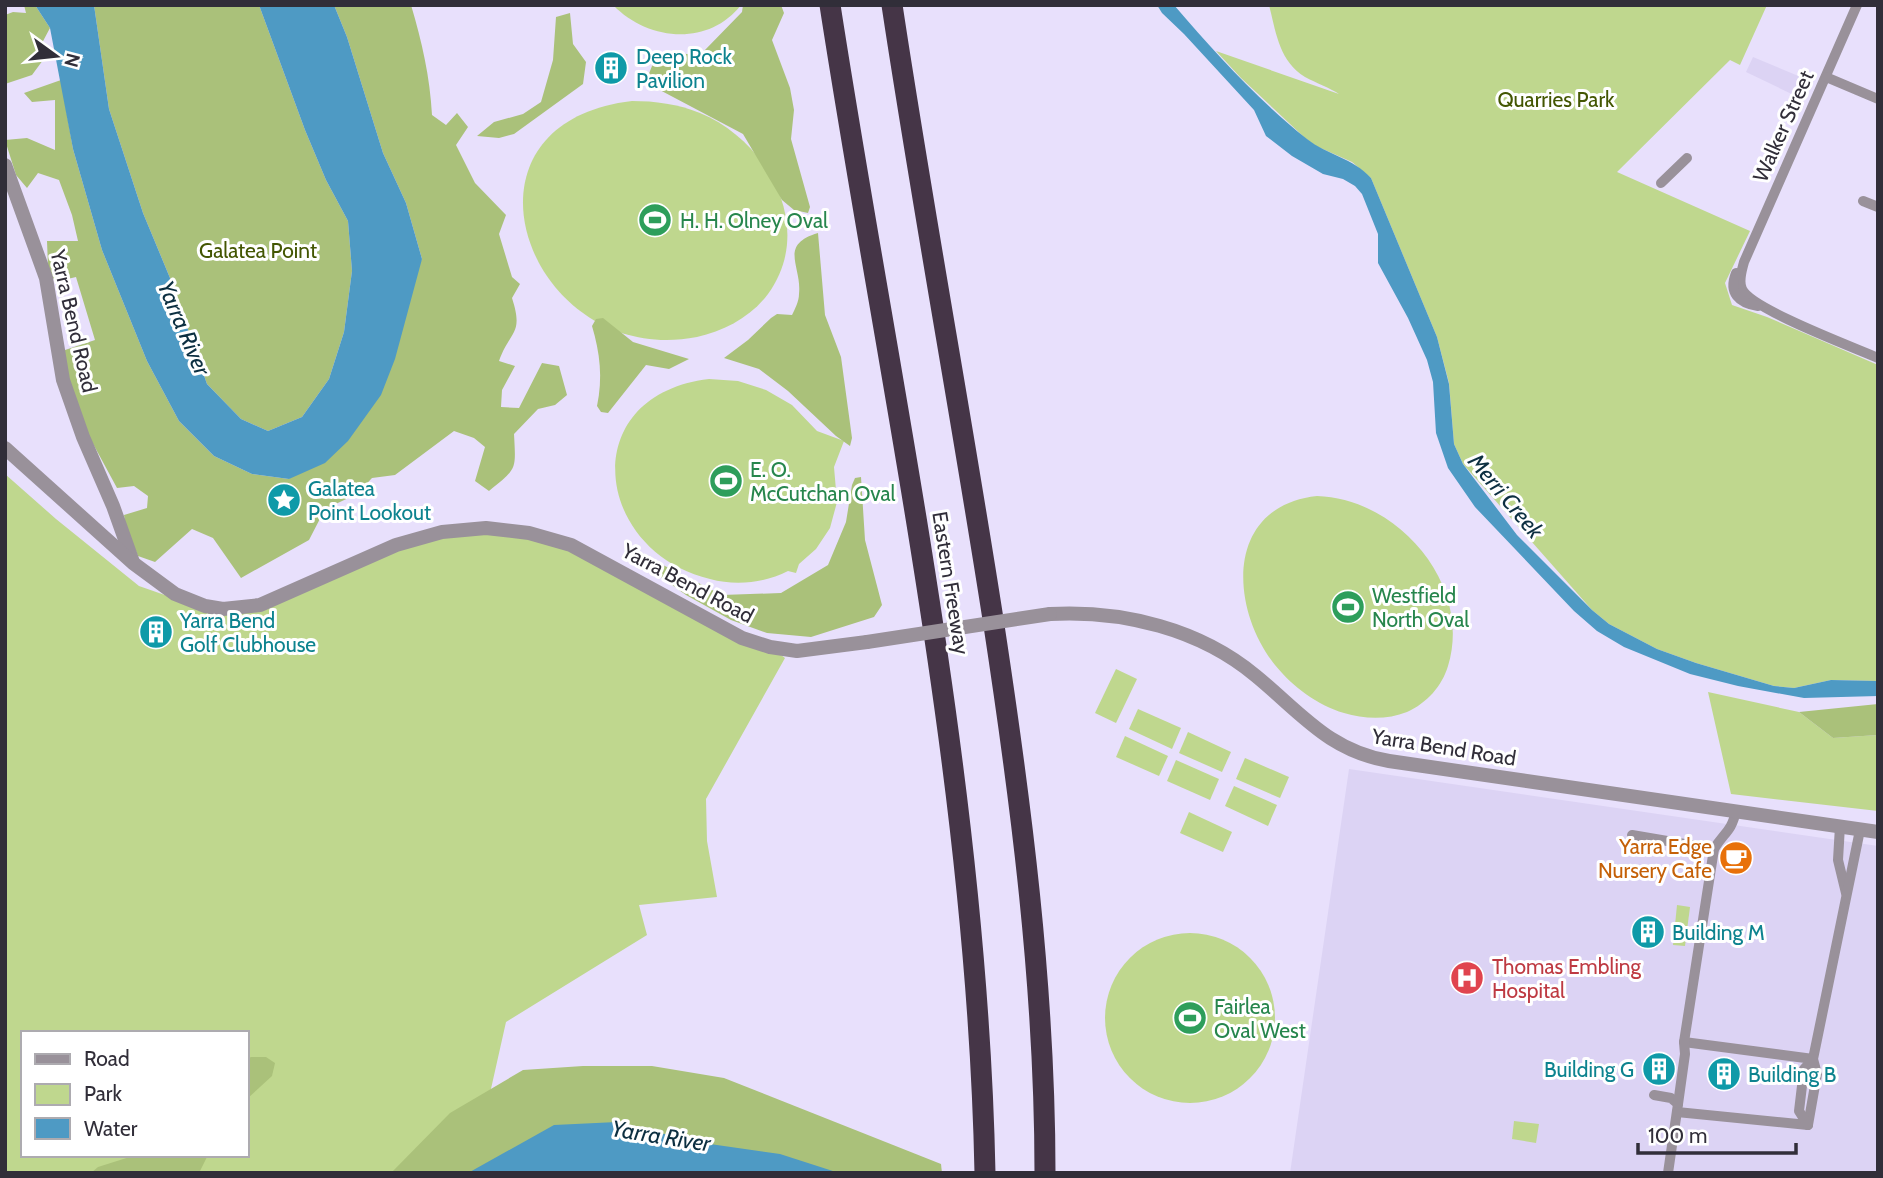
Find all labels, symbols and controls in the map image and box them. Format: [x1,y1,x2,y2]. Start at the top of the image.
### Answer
north arrow [21,21,91,91]
place label: Deep Rock Pavilion [636,44,732,93]
building icon: Deep Rock Pavilion [592,49,630,87]
text: N [59,51,85,70]
street label: Walker Street [1747,67,1819,185]
park label: Quarries Park [1498,87,1615,112]
sports icon: H. H. Olney Oval [636,201,674,239]
place label: H. H. Olney Oval [680,208,828,233]
park label: Galatea Point [199,238,317,263]
street label: Yarra Bend Road [45,246,103,395]
water label: Yarra River [152,277,217,380]
water label: Merri Creek [1462,447,1550,545]
place label: E. O. McCutchan Oval [750,457,896,506]
sports icon: E. O. McCutchan Oval [707,462,745,500]
place label: Galatea Point Lookout [308,476,431,525]
place icon: Galatea Point Lookout [265,481,303,519]
street label: Eastern Freeway [927,510,975,657]
street label: Yarra Bend Road [617,537,758,628]
place label: Westfield North Oval [1372,583,1469,632]
sports icon: Westfield North Oval [1329,588,1367,626]
place label: Yarra Bend Golf Clubhouse [179,608,316,657]
building icon: Yarra Bend Golf Clubhouse [137,613,175,651]
street label: Yarra Bend Road [1369,723,1518,771]
place label: Yarra Edge Nursery Cafe [1598,834,1712,883]
cafe icon: Yarra Edge Nursery Cafe [1717,839,1755,877]
building icon: Building M [1629,913,1667,951]
place label: Building M [1672,920,1765,945]
place label: Thomas Embling Hospital [1492,954,1642,1003]
hospital icon: Thomas Embling Hospital [1448,959,1486,997]
place label: Fairlea Oval West [1214,994,1306,1043]
sports icon: Fairlea Oval West [1171,999,1209,1037]
legend [21,1031,248,1157]
text: Road [84,1046,130,1071]
building icon: Building G [1640,1050,1678,1088]
building icon: Building B [1705,1055,1743,1093]
place label: Building G [1544,1057,1634,1082]
place label: Building B [1748,1062,1836,1087]
text: Park [84,1081,122,1106]
scale bar [1638,1112,1796,1156]
water label: Yarra River [610,1114,713,1158]
text: Water [84,1116,138,1141]
text: 100 m [1648,1123,1707,1148]

